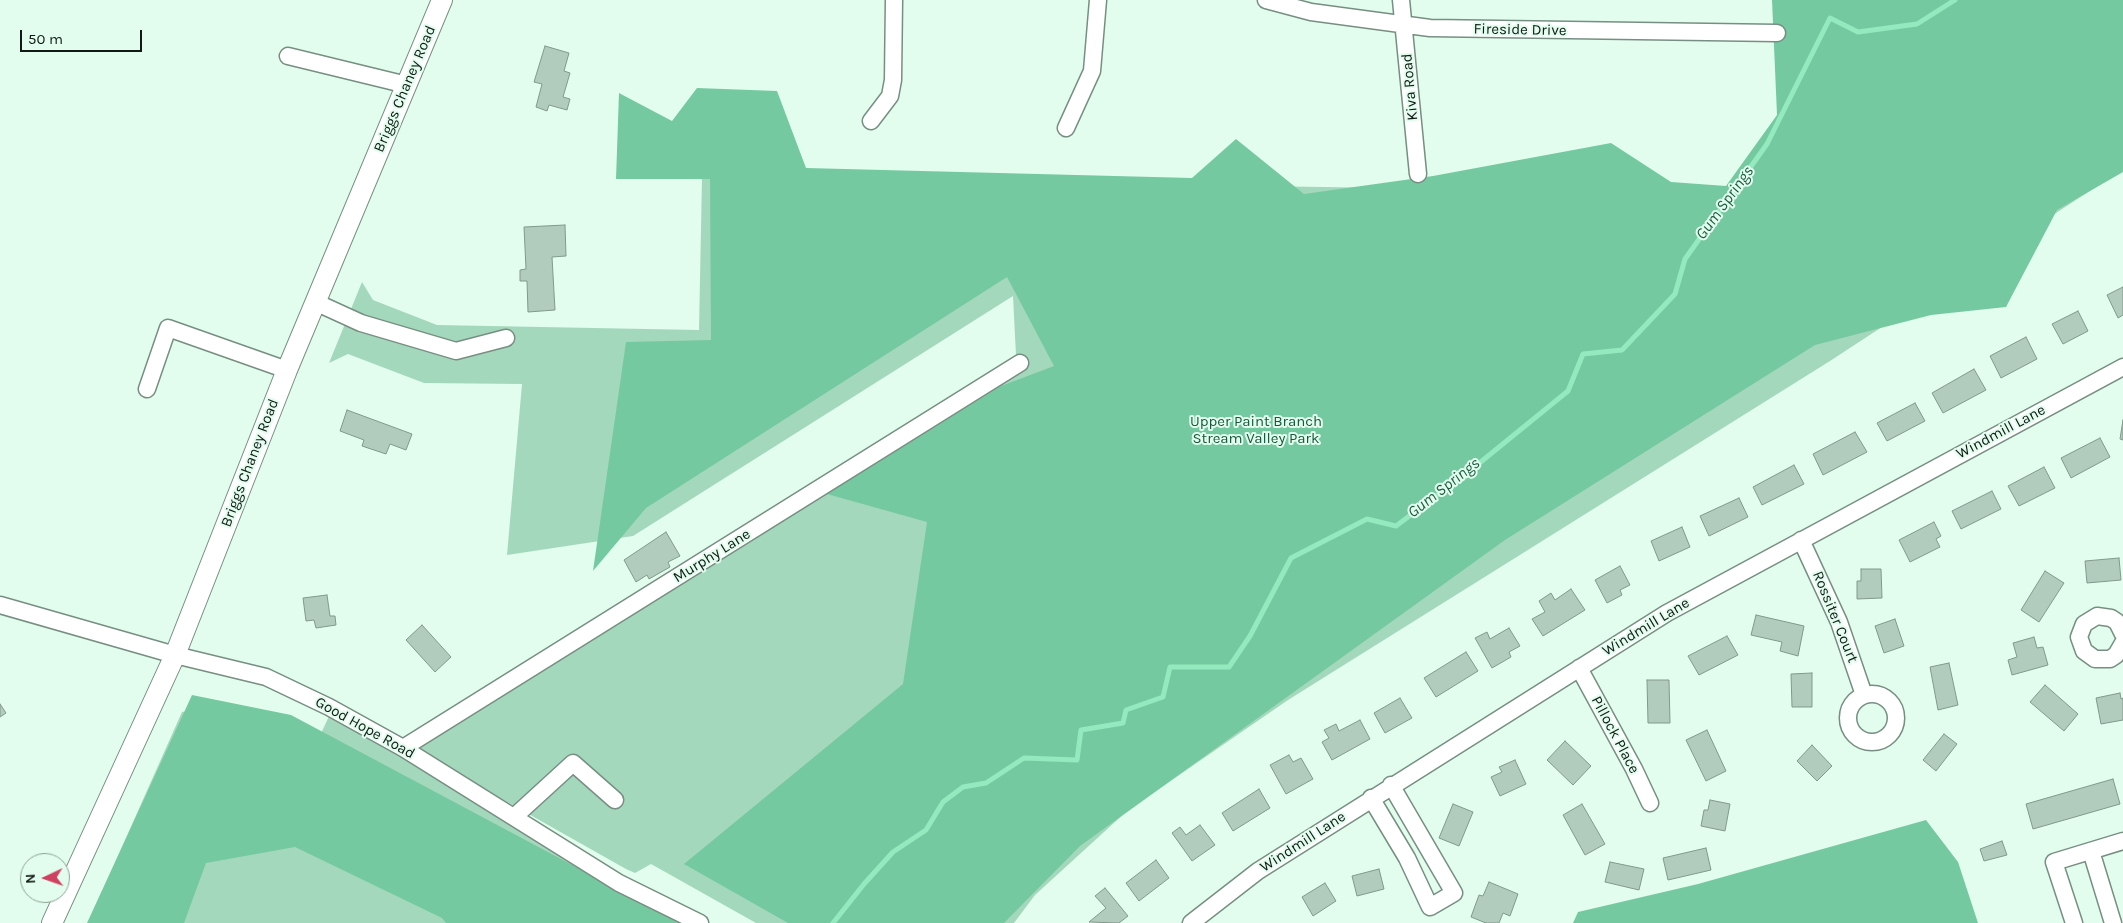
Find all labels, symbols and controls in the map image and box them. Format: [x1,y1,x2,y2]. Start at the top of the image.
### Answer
scale bar [22,20,145,52]
street label: Fireside Drive [1473,20,1567,40]
street label: Briggs Chaney Road [370,23,440,155]
text: 50 m [28,30,63,48]
street label: Kiva Road [1398,53,1422,121]
water label: Gum Springs [1692,162,1758,244]
street label: Briggs Chaney Road [217,396,283,530]
street label: Windmill Lane [1953,401,2049,463]
park label: Upper Paint Branch Stream Valley Park [1190,413,1322,448]
water label: Gum Springs [1404,454,1484,522]
street label: Murphy Lane [670,525,754,587]
street label: Rossiter Court [1808,568,1862,666]
street label: Windmill Lane [1599,594,1693,660]
street label: Good Hope Road [312,693,418,763]
street label: Pillock Place [1587,693,1643,777]
street label: Windmill Lane [1257,808,1349,876]
north arrow [20,853,70,903]
text: N [22,873,39,884]

